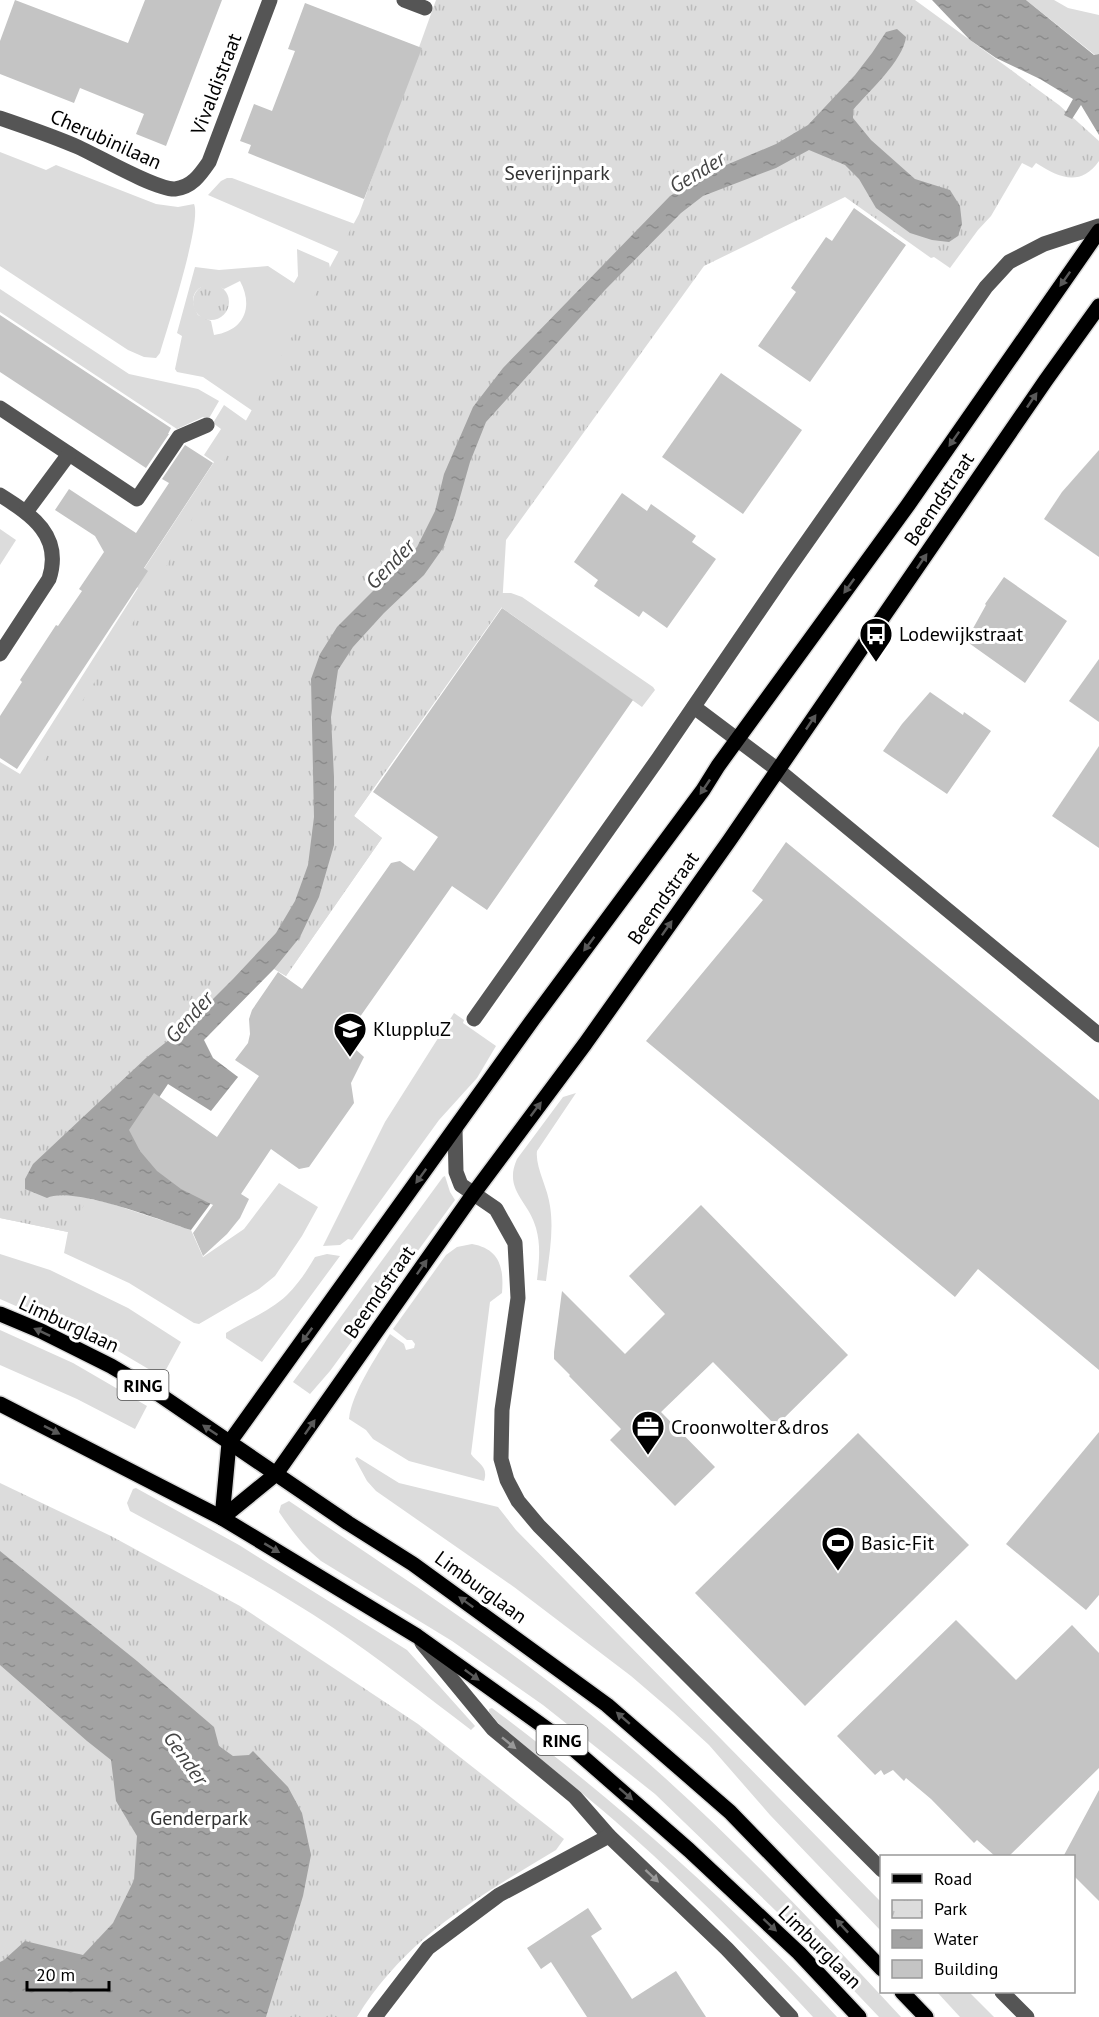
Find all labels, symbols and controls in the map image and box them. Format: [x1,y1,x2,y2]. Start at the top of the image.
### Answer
street label: Vivaldistraat [184,29,247,139]
street label: Cherubinilaan [46,103,166,175]
water label: Gender [664,144,732,199]
park label: Severijnpark [504,160,610,186]
one-way arrow [1060,272,1072,287]
one-way arrow [1026,392,1037,408]
one-way arrow [948,431,960,447]
street label: Beemdstraat [898,447,980,551]
water label: Gender [359,531,422,595]
one-way arrow [916,553,928,569]
one-way arrow [843,578,855,594]
bus stop icon: Lodewijkstraat [858,616,894,663]
place label: Lodewijkstraat [899,621,1023,647]
one-way arrow [806,713,817,730]
one-way arrow [700,779,711,795]
street label: Beemdstraat [622,846,705,949]
one-way arrow [661,920,673,936]
one-way arrow [584,936,596,951]
water label: Gender [159,984,221,1048]
school or university icon: KluppluZ [332,1011,368,1058]
place label: KluppluZ [373,1016,451,1042]
one-way arrow [530,1102,542,1117]
one-way arrow [415,1168,427,1184]
street label: Beemdstraat [338,1240,421,1343]
one-way arrow [416,1260,428,1276]
street label: Limburglaan [15,1289,123,1359]
one-way arrow [33,1326,51,1336]
one-way arrow [301,1326,313,1342]
road number: RING [118,1370,168,1400]
office icon: Croonwolter&dros [630,1409,666,1456]
place label: Croonwolter&dros [671,1414,829,1440]
one-way arrow [304,1419,316,1435]
one-way arrow [43,1425,61,1435]
one-way arrow [202,1425,218,1436]
sports icon: Basic-Fit [820,1525,856,1572]
place label: Basic-Fit [861,1530,934,1556]
one-way arrow [264,1542,280,1553]
street label: Limburglaan [430,1545,532,1629]
one-way arrow [458,1596,474,1608]
one-way arrow [463,1669,479,1681]
one-way arrow [615,1711,630,1725]
road number: RING [536,1725,588,1755]
water label: Gender [158,1726,216,1792]
one-way arrow [501,1737,517,1750]
one-way arrow [618,1787,633,1800]
park label: Genderpark [150,1805,249,1831]
legend [880,1855,1075,1993]
text: Road [934,1867,972,1890]
one-way arrow [644,1869,659,1882]
text: Park [934,1897,967,1920]
street label: Limburglaan [773,1900,867,1994]
one-way arrow [763,1918,777,1932]
one-way arrow [835,1919,849,1934]
text: Water [934,1927,978,1950]
scale bar [27,1954,110,1992]
text: Building [934,1957,998,1980]
text: 20 m [36,1963,75,1986]

